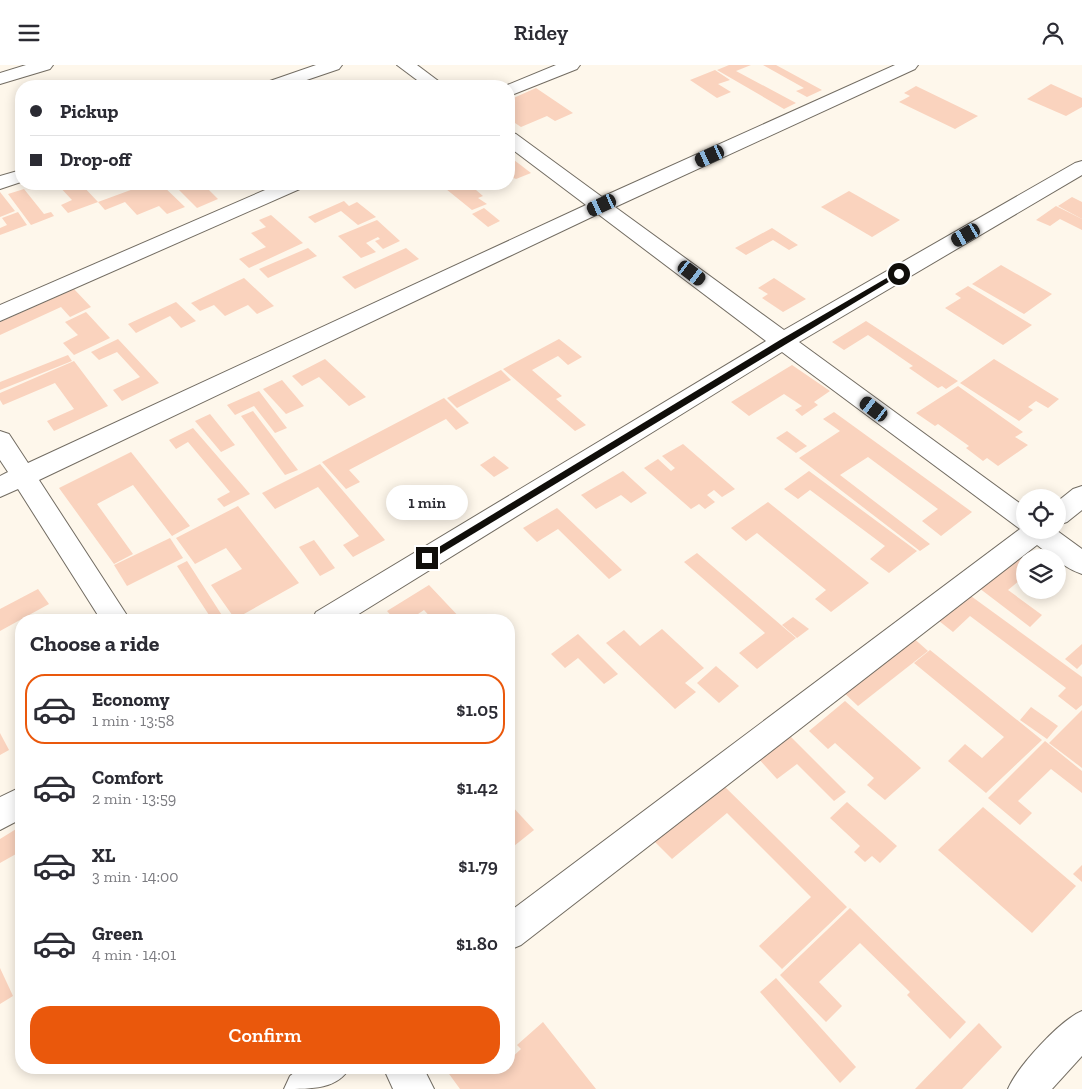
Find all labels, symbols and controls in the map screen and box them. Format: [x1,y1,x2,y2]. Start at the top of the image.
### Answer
icon: menu [15,19,43,47]
text: Ridey [514,19,568,46]
icon: person [1039,19,1067,47]
text: Pickup [60,100,118,123]
car [693,143,726,169]
text: Drop-off [60,148,131,171]
car [585,192,618,218]
car [949,221,982,249]
car [675,258,708,288]
route start [888,263,910,285]
car [857,394,890,424]
callout: 1 min [386,485,468,521]
map controls [1016,489,1066,599]
button: locate [1016,489,1066,539]
text: 1 min [408,493,446,512]
route end [416,547,438,569]
button: layers [1016,549,1066,599]
text: Choose a ride [30,630,160,657]
icon: car [32,687,77,732]
text: Economy [92,688,170,711]
text: $1.05 [456,698,498,721]
text: 1 min · 13:58 [92,711,174,730]
icon: car [32,765,77,810]
text: Comfort [92,766,163,789]
text: $1.42 [456,776,498,799]
text: 2 min · 13:59 [92,789,176,808]
icon: car [32,843,77,888]
text: XL [92,844,115,867]
text: $1.79 [458,854,498,877]
text: 3 min · 14:00 [92,867,178,886]
icon: car [32,921,77,966]
text: Green [92,922,143,945]
text: $1.80 [456,932,498,955]
text: 4 min · 14:01 [92,945,176,964]
button: Confirm [30,1006,500,1064]

